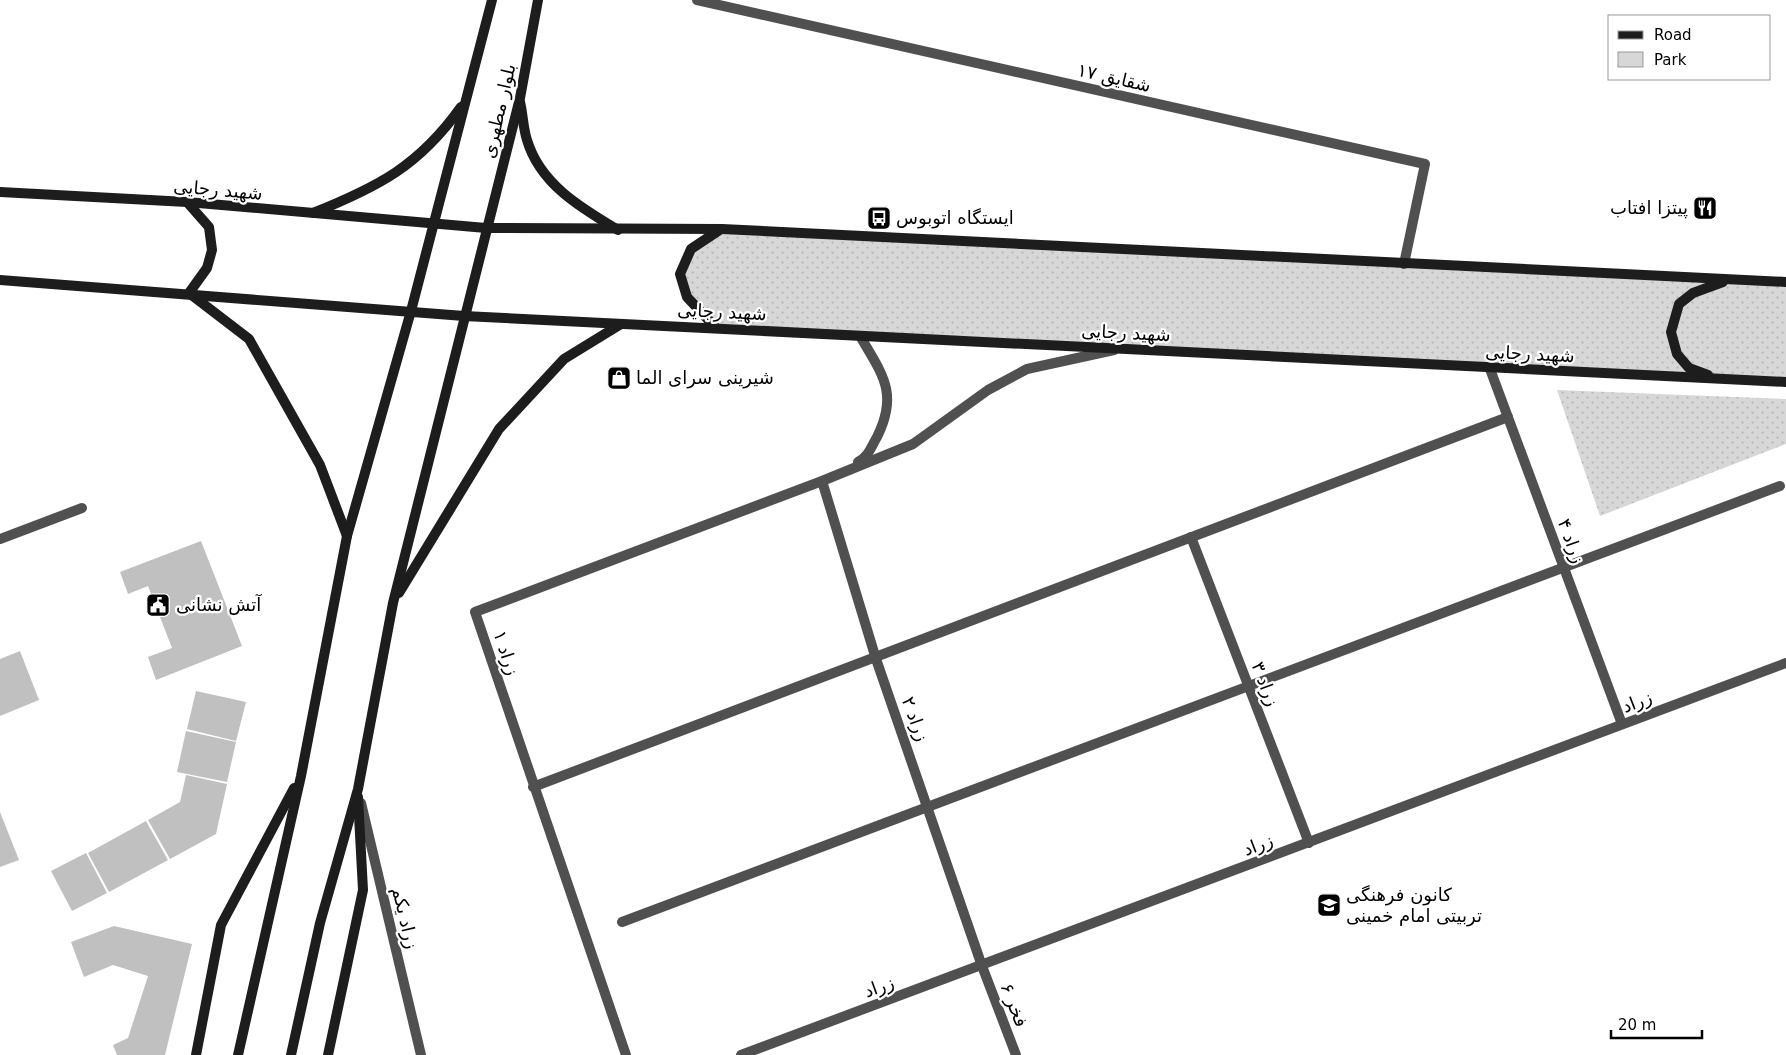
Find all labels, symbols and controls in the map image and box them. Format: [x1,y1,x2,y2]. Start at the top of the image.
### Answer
legend [1608,15,1771,80]
text: Road [1654,26,1692,44]
text: Park [1654,51,1687,69]
street label: شقایق ۱۷ [1075,59,1153,97]
street label: بلوار مطهری [477,62,521,160]
street label: شهید رجایی [173,175,263,205]
restaurant icon: پیتزا افتاب [1692,195,1718,221]
place label: پیتزا افتاب [1610,197,1688,219]
bus stop icon: ایستگاه اتوبوس [866,205,892,231]
place label: ایستگاه اتوبوس [896,207,1014,229]
street label: شهید رجایی [677,299,767,325]
street label: شهید رجایی [1081,320,1171,346]
street label: شهید رجایی [1485,341,1575,367]
shop icon: شیرینی سرای الما [606,365,632,391]
place label: شیرینی سرای الما [636,367,774,389]
street label: زراد ۴ [1554,516,1589,566]
public building icon: آتش نشانی [145,592,171,618]
place label: آتش نشانی [176,593,262,615]
street label: زراد ۱ [489,628,524,678]
street label: زراد ۳ [1247,659,1283,709]
street label: زراد [1619,686,1655,717]
street label: زراد ۲ [898,694,933,744]
street label: زراد [1240,829,1276,860]
place label: کانون فرهنگی تربیتی امام خمینی [1346,884,1482,927]
street label: زراد یکم [387,885,423,951]
school or university icon: کانون فرهنگی تربیتی امام خمینی [1316,892,1342,918]
street label: زراد [861,971,897,1002]
street label: فخر ۶ [996,980,1032,1030]
scale bar [1611,1008,1702,1040]
text: 20 m [1618,1016,1656,1034]

